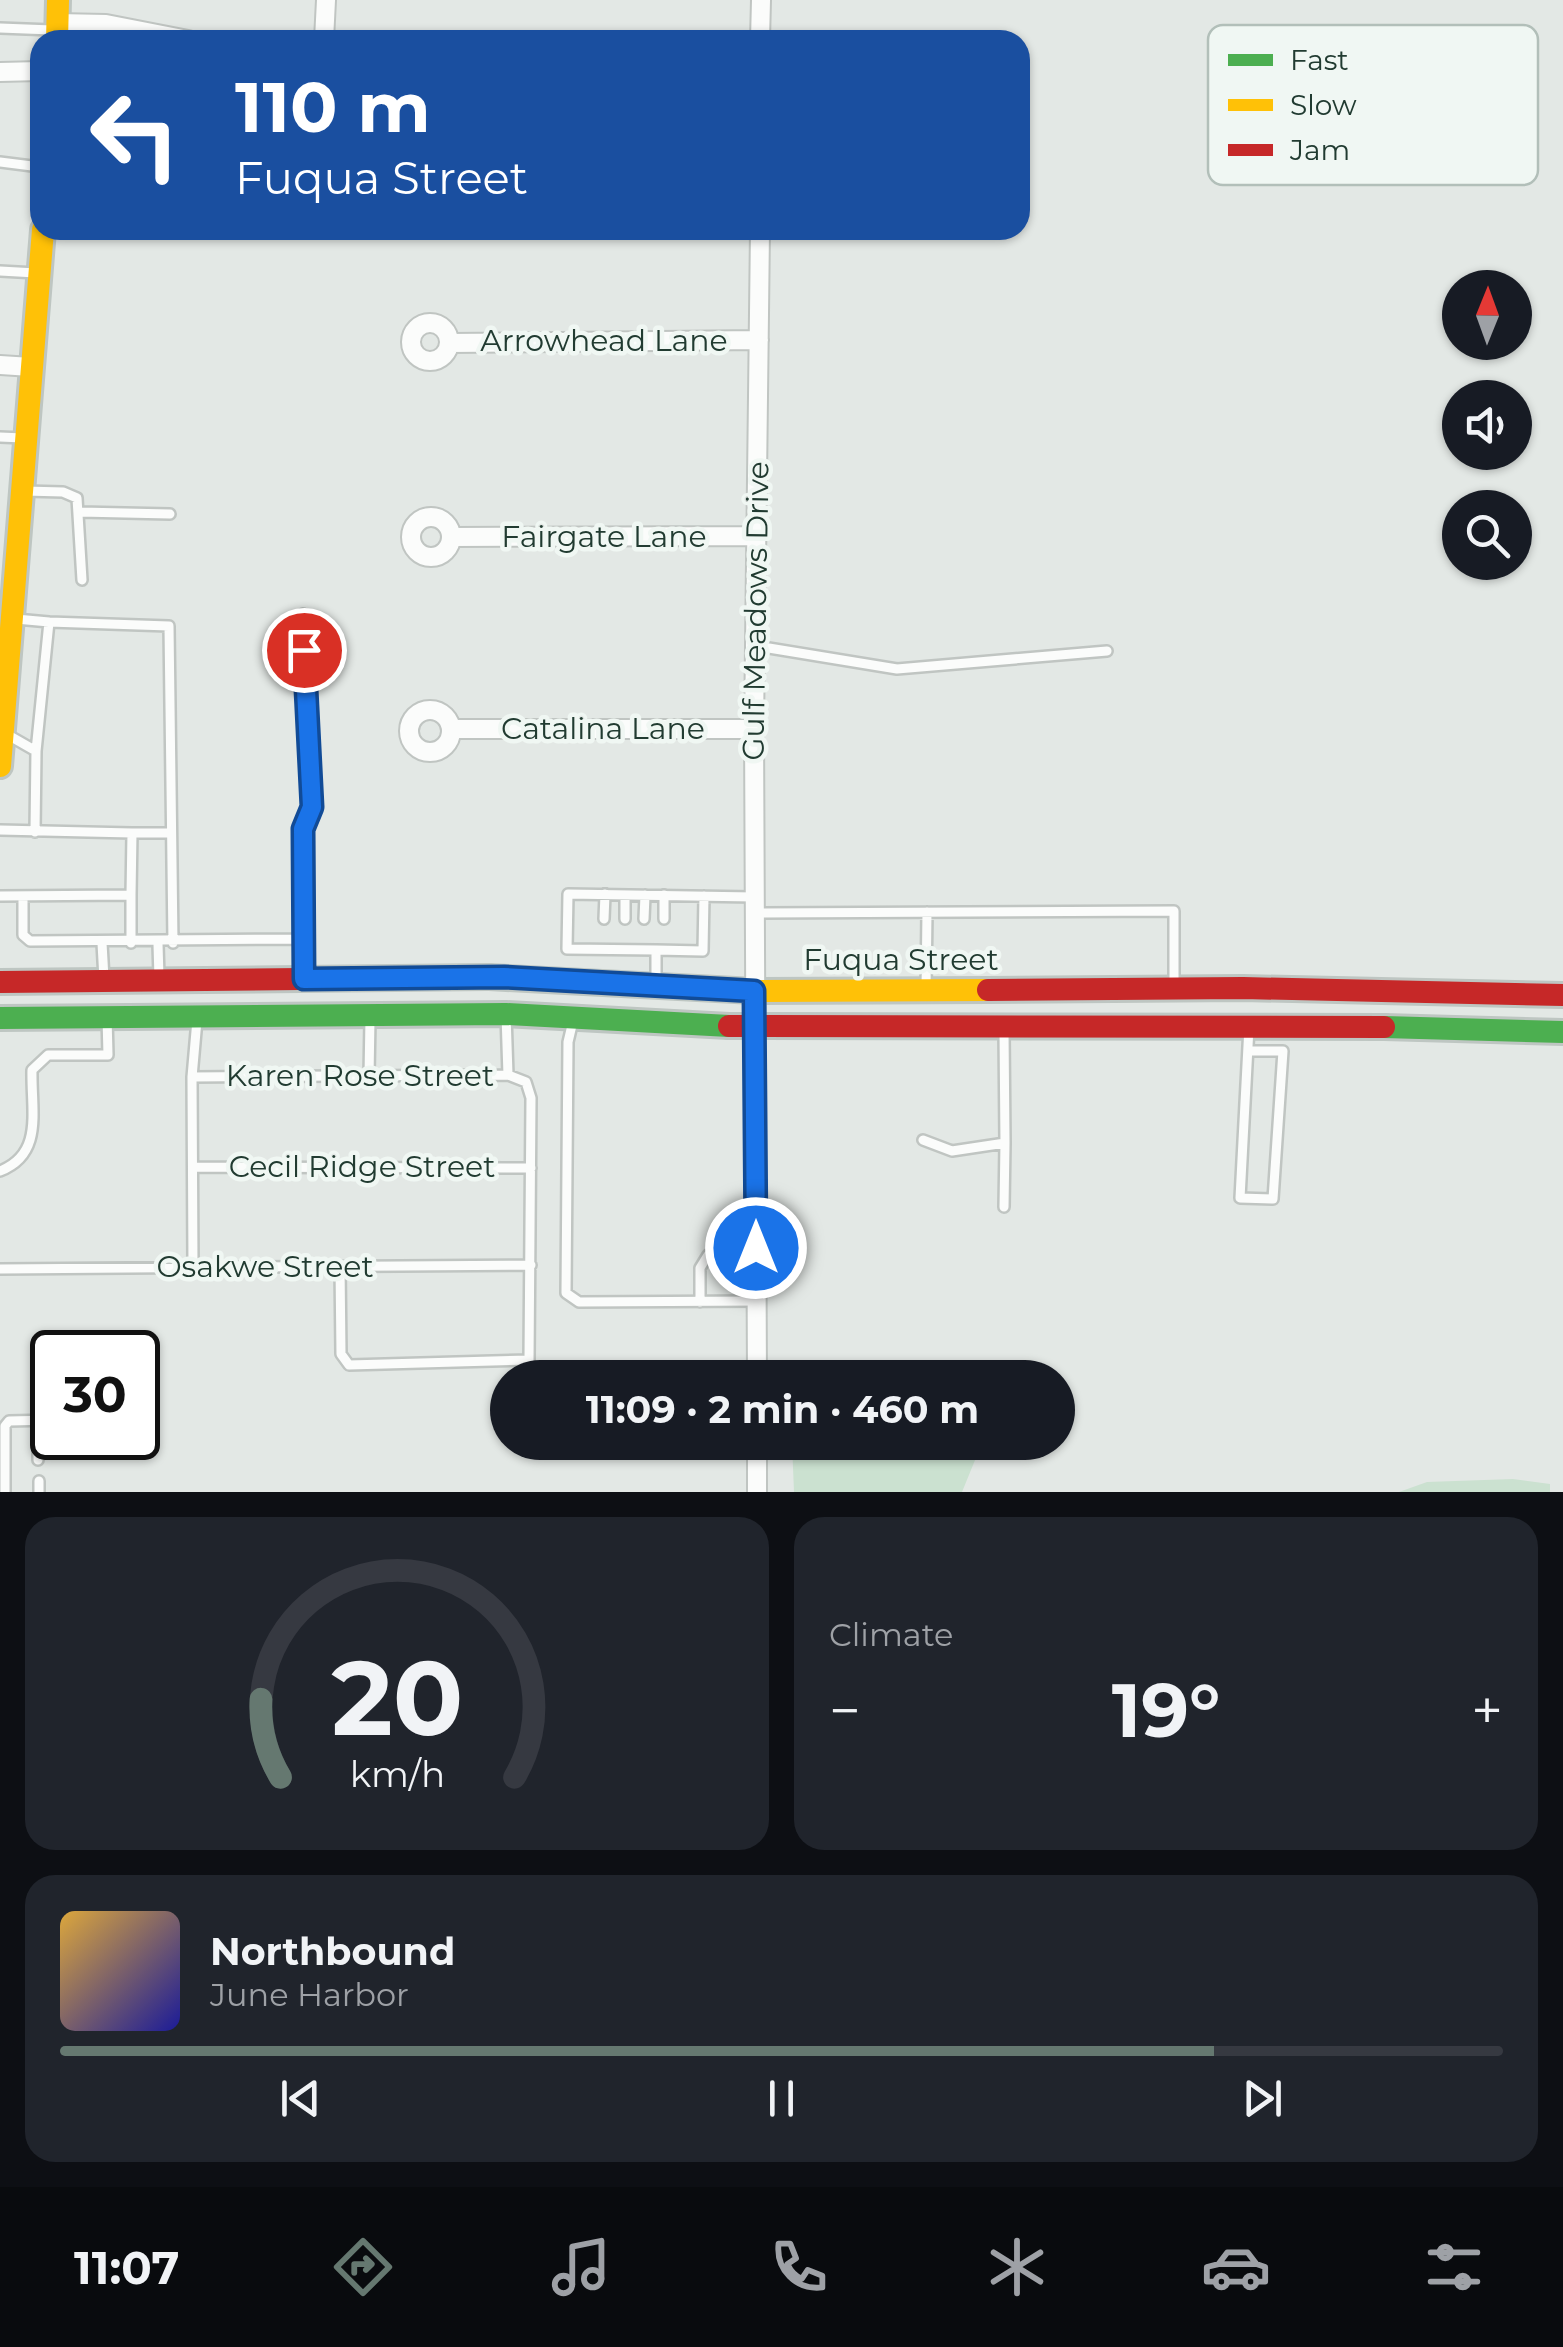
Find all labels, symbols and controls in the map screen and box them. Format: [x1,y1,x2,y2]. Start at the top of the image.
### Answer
legend [1208,25,1538,185]
text: Fast [1290,43,1349,77]
text: 110 m [235,64,431,150]
icon: left [70,70,200,200]
text: Slow [1290,88,1357,122]
text: Jam [1289,133,1350,167]
text: Fuqua Street [235,150,528,205]
north arrow [1442,270,1532,360]
map controls [1442,270,1532,580]
street label: Arrowhead Lane [480,322,728,359]
button: sound [1442,380,1532,470]
street label: Gulf Meadows Drive [734,461,777,761]
button: search [1442,490,1532,580]
street label: Fairgate Lane [501,518,707,555]
pin [262,608,347,693]
icon: arrive [277,623,332,678]
street label: Catalina Lane [501,710,705,747]
street label: Fuqua Street [803,941,999,978]
street label: Karen Rose Street [226,1057,494,1094]
street label: Cecil Ridge Street [229,1148,495,1185]
position arrow [704,1196,808,1300]
street label: Osakwe Street [156,1248,374,1285]
speed limit sign: 30 [30,1330,160,1460]
text: 11:09 · 2 min · 460 m [586,1386,979,1433]
text: Climate [829,1615,953,1654]
text: 20 [331,1634,463,1761]
text: 19° [1112,1664,1220,1756]
text: − [829,1677,861,1744]
text: + [1471,1677,1503,1744]
text: km/h [349,1752,445,1796]
text: Northbound [210,1928,455,1975]
text: June Harbor [210,1975,409,2014]
icon: previous [273,2071,328,2126]
icon: pause [754,2071,809,2126]
icon: next [1235,2071,1290,2126]
icon: directions [328,2232,398,2302]
icon: music [546,2232,616,2302]
icon: phone [764,2232,834,2302]
icon: climate [982,2232,1052,2302]
icon: car [1201,2232,1271,2302]
icon: filters [1419,2232,1489,2302]
text: 11:07 [74,2240,179,2295]

